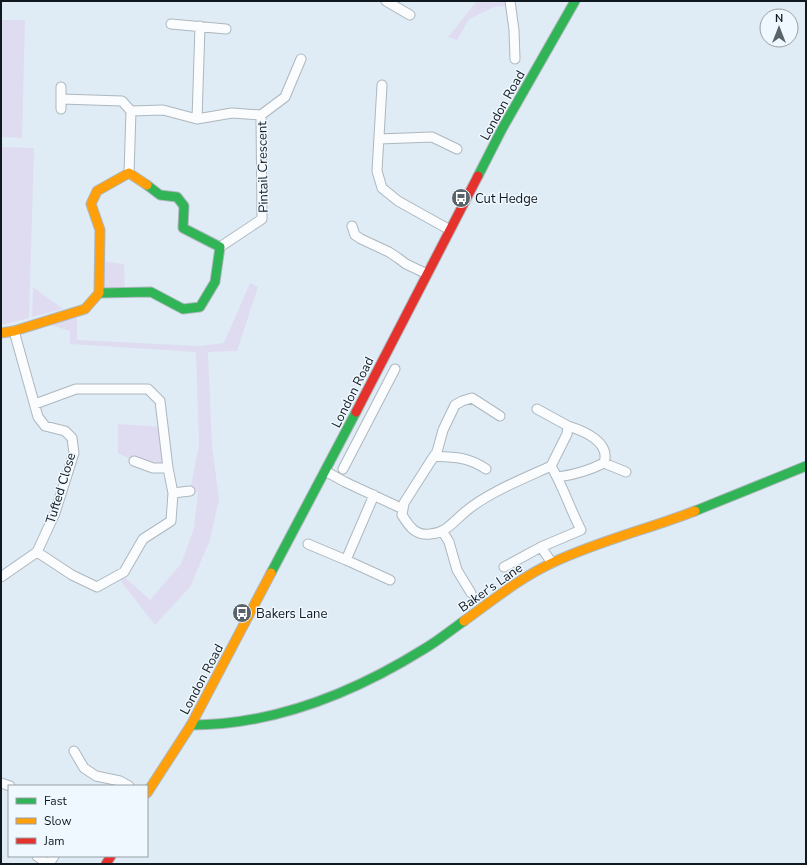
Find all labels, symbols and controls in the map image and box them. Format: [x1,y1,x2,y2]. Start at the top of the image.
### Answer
north arrow [759,8,799,48]
text: N [775,11,783,26]
street label: London Road [476,67,530,144]
street label: Pintail Crescent [253,121,273,213]
bus stop icon: Cut Hedge [450,187,472,209]
place label: Cut Hedge [475,190,538,208]
street label: London Road [327,354,378,431]
street label: Tufted Close [42,450,80,526]
street label: Baker's Lane [455,559,526,617]
bus stop icon: Bakers Lane [231,602,253,624]
place label: Bakers Lane [256,605,327,623]
street label: London Road [176,641,228,718]
legend [8,785,148,857]
text: Fast [44,793,67,809]
text: Slow [44,813,72,829]
text: Jam [43,833,65,849]

